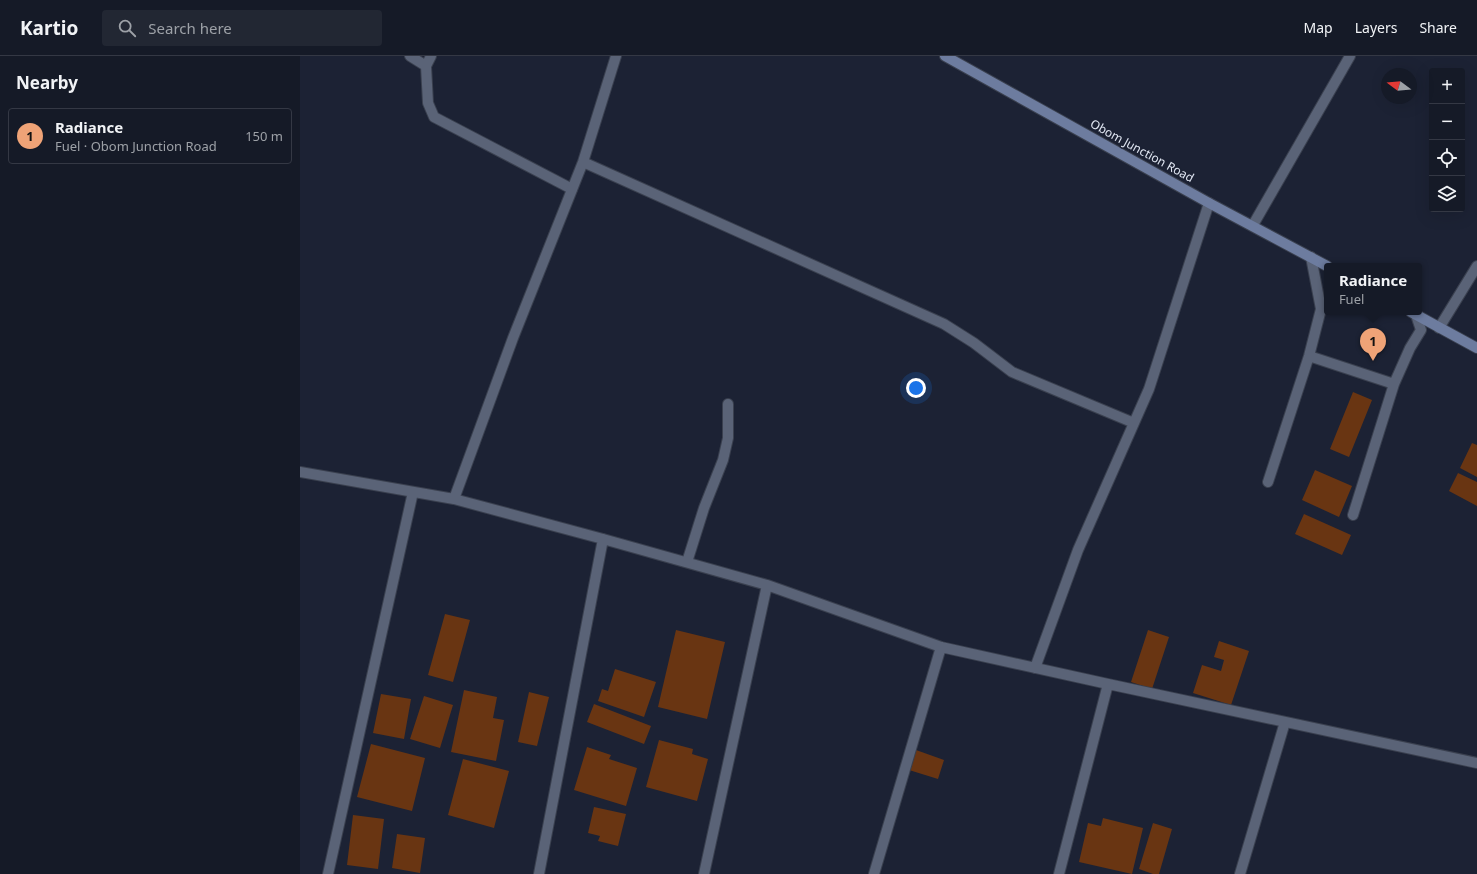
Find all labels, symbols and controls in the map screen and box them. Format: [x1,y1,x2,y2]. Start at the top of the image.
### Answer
search box [102,10,382,46]
text: Kartio [20,15,78,41]
icon: search [116,17,138,39]
text: Search here [148,18,232,38]
text: Map [1304,18,1333,37]
text: Layers [1355,18,1397,37]
text: Share [1419,18,1457,37]
north arrow [1381,68,1417,104]
map controls [1429,68,1465,212]
button: + [1429,68,1465,104]
text: Nearby [16,71,78,94]
button: − [1429,104,1465,140]
street label: Obom Junction Road [1087,115,1197,186]
text: Radiance [55,117,123,137]
text: 1 [26,127,34,145]
text: 150 m [245,127,283,145]
text: Fuel · Obom Junction Road [55,137,217,155]
button: locate [1429,140,1465,176]
button: layers [1429,176,1465,212]
popup [1324,263,1422,315]
text: Radiance [1339,270,1407,290]
text: Fuel [1339,290,1364,308]
pin: 1 [1360,328,1386,361]
your location [906,378,926,398]

